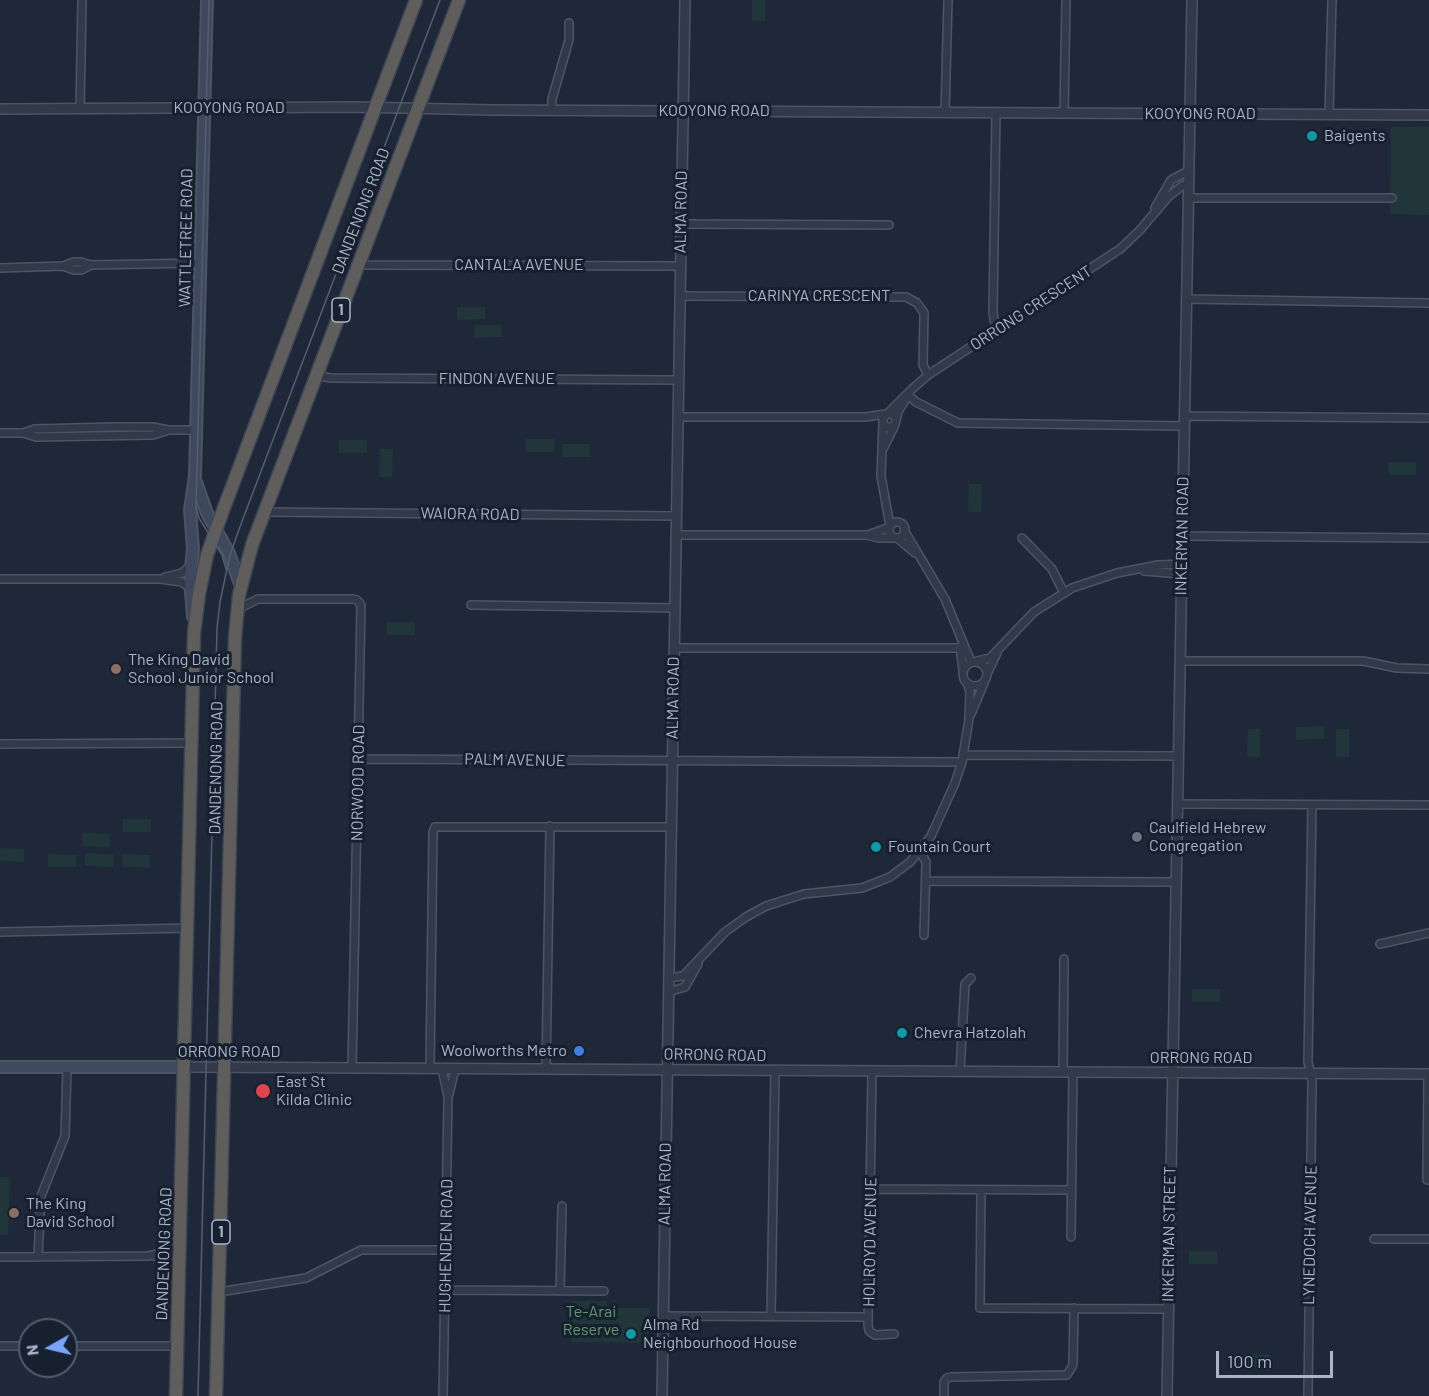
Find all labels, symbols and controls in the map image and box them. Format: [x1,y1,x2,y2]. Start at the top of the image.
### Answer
street label: KOOYONG ROAD [173,98,285,118]
street label: KOOYONG ROAD [658,101,770,121]
street label: KOOYONG ROAD [1144,104,1256,124]
place label: Baigents [1324,126,1385,146]
marker: Baigents [1305,129,1319,143]
street label: DANDENONG ROAD [328,145,394,277]
street label: WATTLETREE ROAD [175,168,197,308]
street label: ALMA ROAD [671,171,691,253]
street label: CANTALA AVENUE [454,255,584,275]
street label: ORRONG CRESCENT [967,262,1095,354]
street label: CARINYA CRESCENT [748,286,890,306]
road number: 1 [332,298,350,322]
street label: FINDON AVENUE [439,369,555,389]
street label: INKERMAN ROAD [1171,476,1193,596]
street label: WAIORA ROAD [420,504,520,524]
place label: The King David School Junior School [128,650,274,688]
street label: ALMA ROAD [663,657,683,739]
marker: The King David School Junior School [109,662,123,676]
street label: DANDENONG ROAD [205,701,227,835]
street label: NORWOOD ROAD [347,725,369,841]
street label: PALM AVENUE [464,750,566,770]
place label: Caulfield Hebrew Congregation [1149,818,1266,856]
marker: Caulfield Hebrew Congregation [1130,830,1144,844]
place label: Fountain Court [888,837,991,857]
marker: Fountain Court [869,840,883,854]
place label: Chevra Hatzolah [914,1023,1026,1043]
marker: Chevra Hatzolah [895,1026,909,1040]
place label: Woolworths Metro [441,1041,567,1061]
street label: ORRONG ROAD [178,1042,280,1062]
marker: Woolworths Metro [572,1044,586,1058]
street label: ORRONG ROAD [664,1045,766,1065]
street label: ORRONG ROAD [1150,1048,1252,1068]
place label: East St Kilda Clinic [276,1072,352,1110]
marker: East St Kilda Clinic [254,1082,272,1100]
street label: ALMA ROAD [655,1143,675,1225]
street label: LYNEDOCH AVENUE [1299,1165,1321,1305]
street label: INKERMAN STREET [1158,1166,1180,1302]
street label: HOLROYD AVENUE [859,1177,881,1307]
street label: HUGHENDEN ROAD [435,1179,457,1313]
street label: DANDENONG ROAD [152,1187,176,1321]
place label: The King David School [26,1194,115,1232]
marker: The King David School [7,1206,21,1220]
road number: 1 [212,1220,230,1244]
park label: Te-Arai Reserve [563,1302,619,1340]
place label: Alma Rd Neighbourhood House [643,1315,797,1353]
north arrow [18,1318,78,1378]
marker: Alma Rd Neighbourhood House [624,1327,638,1341]
scale bar [1219,1339,1336,1377]
text: N [22,1344,42,1357]
text: 100 m [1227,1350,1272,1372]

